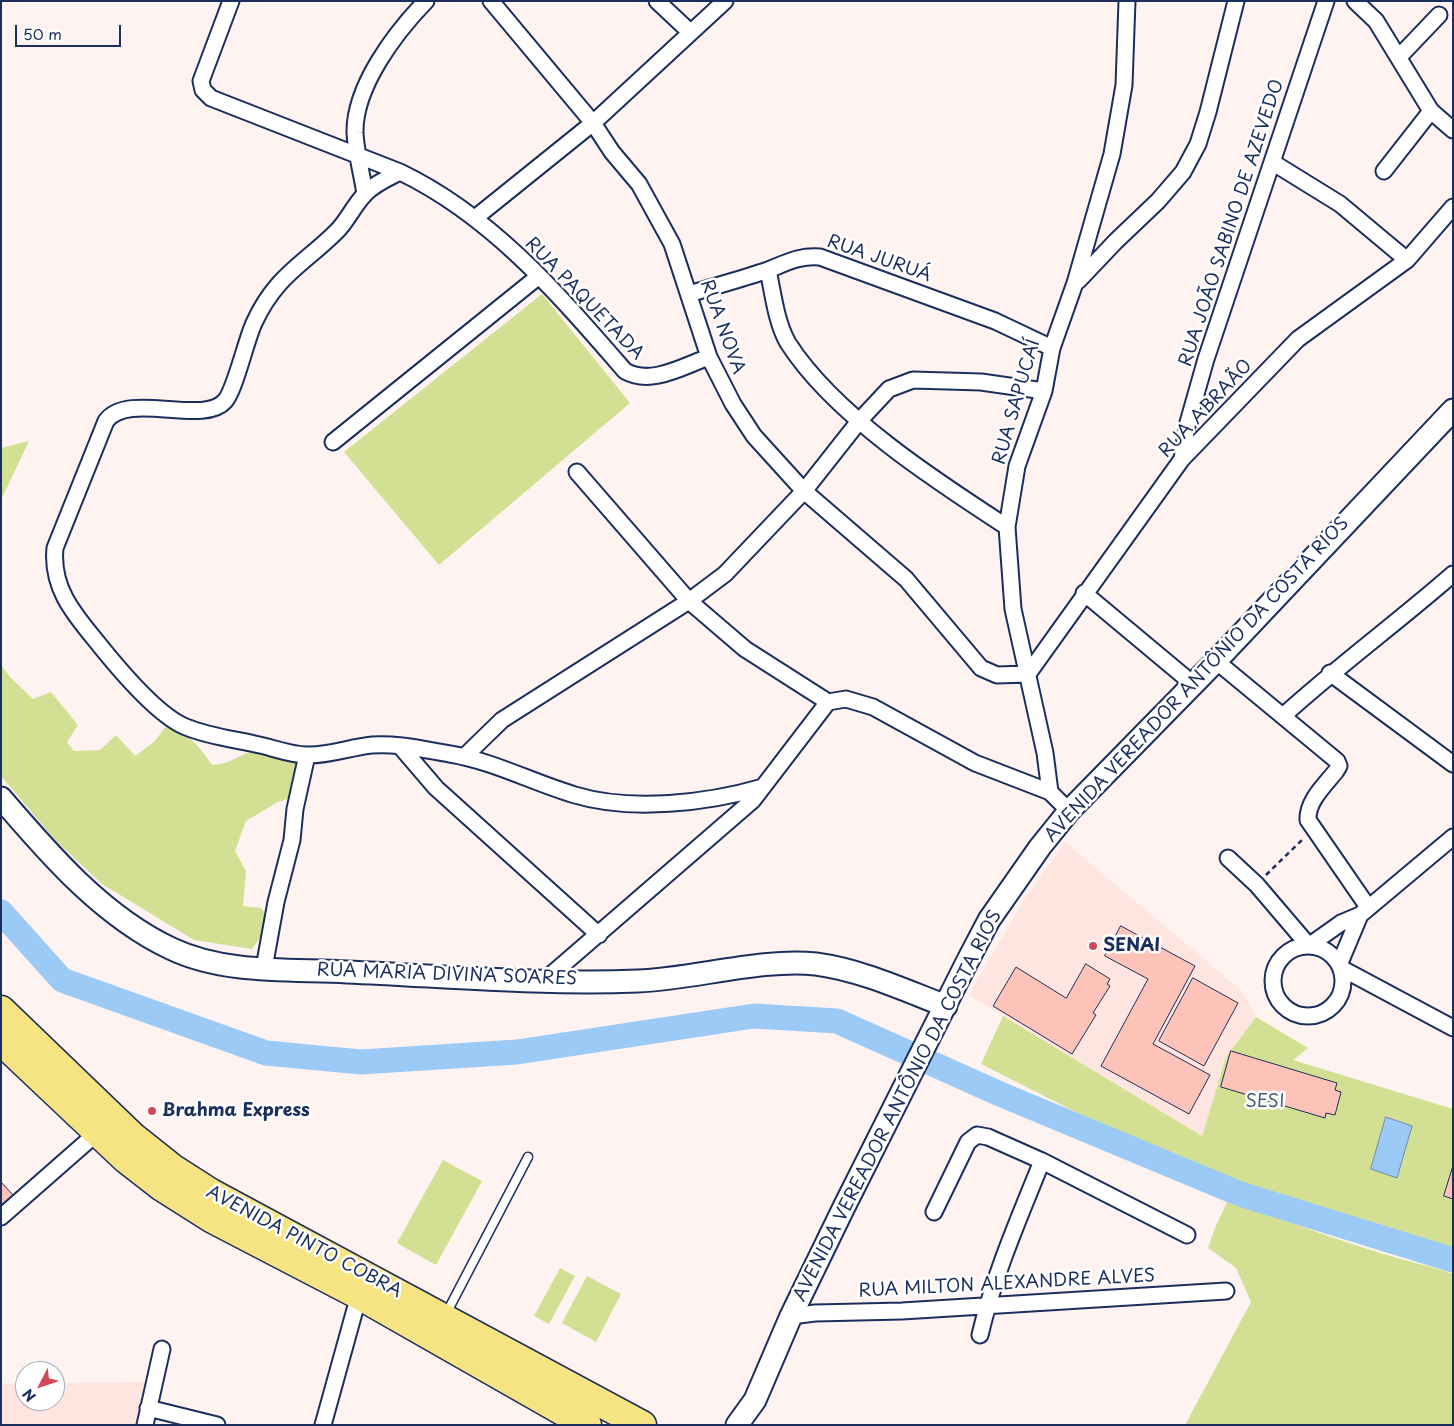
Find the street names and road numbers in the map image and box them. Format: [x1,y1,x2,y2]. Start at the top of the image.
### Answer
street label: RUA JOÃO SABINO DE AZEVEDO [1175,77,1289,369]
street label: RUA JURUÁ [824,231,934,287]
street label: RUA PAQUETADA [520,233,648,365]
street label: RUA NOVA [695,277,749,377]
street label: RUA SAPUCAÍ [989,337,1045,467]
street label: RUA ABRAÃO [1155,355,1257,463]
street label: AVENIDA VEREADOR ANTÔNIO DA COSTA RIOS [1040,513,1354,847]
street label: AVENIDA VEREADOR ANTÔNIO DA COSTA RIOS [789,907,1007,1305]
street label: RUA MARIA DIVINA SOARES [316,960,578,990]
street label: AVENIDA PINTO COBRA [203,1181,405,1303]
street label: RUA MILTON ALEXANDRE ALVES [858,1265,1156,1303]

